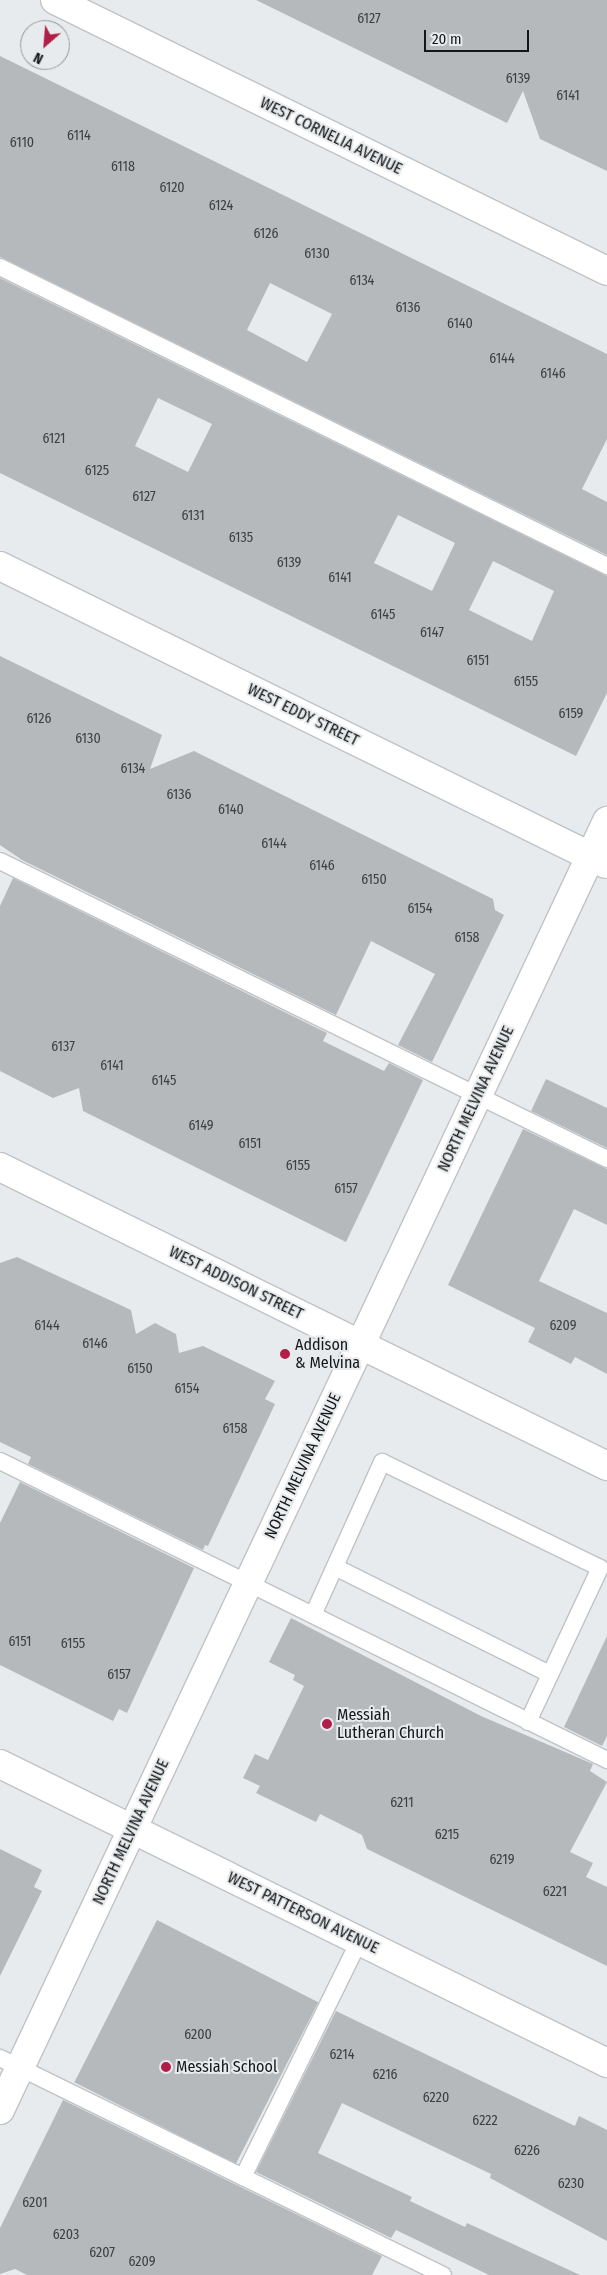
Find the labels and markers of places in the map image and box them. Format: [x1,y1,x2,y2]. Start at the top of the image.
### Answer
place label: Addison & Melvina [295,1335,360,1373]
marker: Addison & Melvina [279,1348,291,1360]
place label: Messiah Lutheran Church [337,1705,444,1743]
marker: Messiah Lutheran Church [321,1718,333,1730]
place label: Messiah School [176,2057,277,2077]
marker: Messiah School [160,2061,172,2073]

